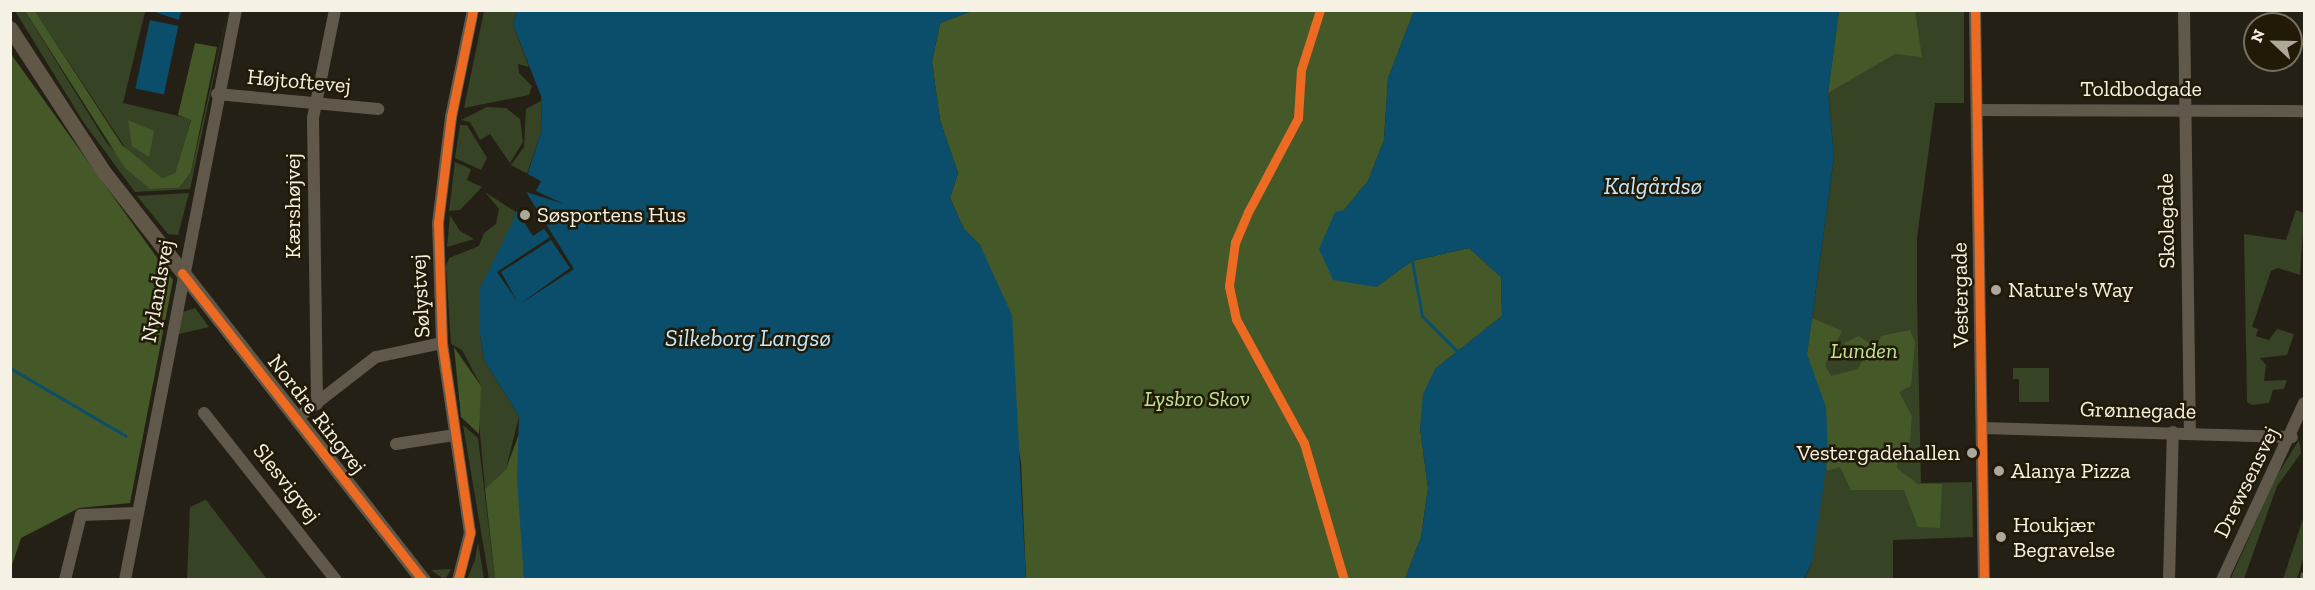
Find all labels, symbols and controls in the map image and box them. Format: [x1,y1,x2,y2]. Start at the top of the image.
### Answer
north arrow [2243,12,2303,72]
text: N [2247,27,2269,45]
street label: Højtoftevej [246,63,352,99]
street label: Toldbodgade [2080,76,2202,102]
street label: Kærshøjvej [280,153,306,259]
water label: Kalgårdsø [1604,172,1702,200]
street label: Skolegade [2152,173,2180,269]
place label: Søsportens Hus [537,202,686,228]
marker: Søsportens Hus [518,208,532,222]
street label: Nylandsvej [135,238,179,344]
street label: Vestergade [1946,242,1974,348]
street label: Sølystvej [405,253,435,339]
place label: Nature's Way [2008,277,2134,303]
marker: Nature's Way [1989,283,2003,297]
water label: Silkeborg Langsø [665,324,831,352]
park label: Lunden [1831,338,1897,364]
street label: Nordre Ringvej [262,349,372,479]
park label: Lysbro Skov [1144,386,1250,412]
street label: Grønnegade [2080,396,2196,424]
street label: Drewsensvej [2208,422,2284,542]
street label: Slesvigvej [248,438,326,528]
place label: Vestergadehallen [1797,440,1960,466]
marker: Vestergadehallen [1965,446,1979,460]
place label: Alanya Pizza [2011,458,2131,484]
marker: Alanya Pizza [1992,464,2006,478]
place label: Houkjær Begravelse [2013,511,2115,562]
marker: Houkjær Begravelse [1994,530,2008,544]

